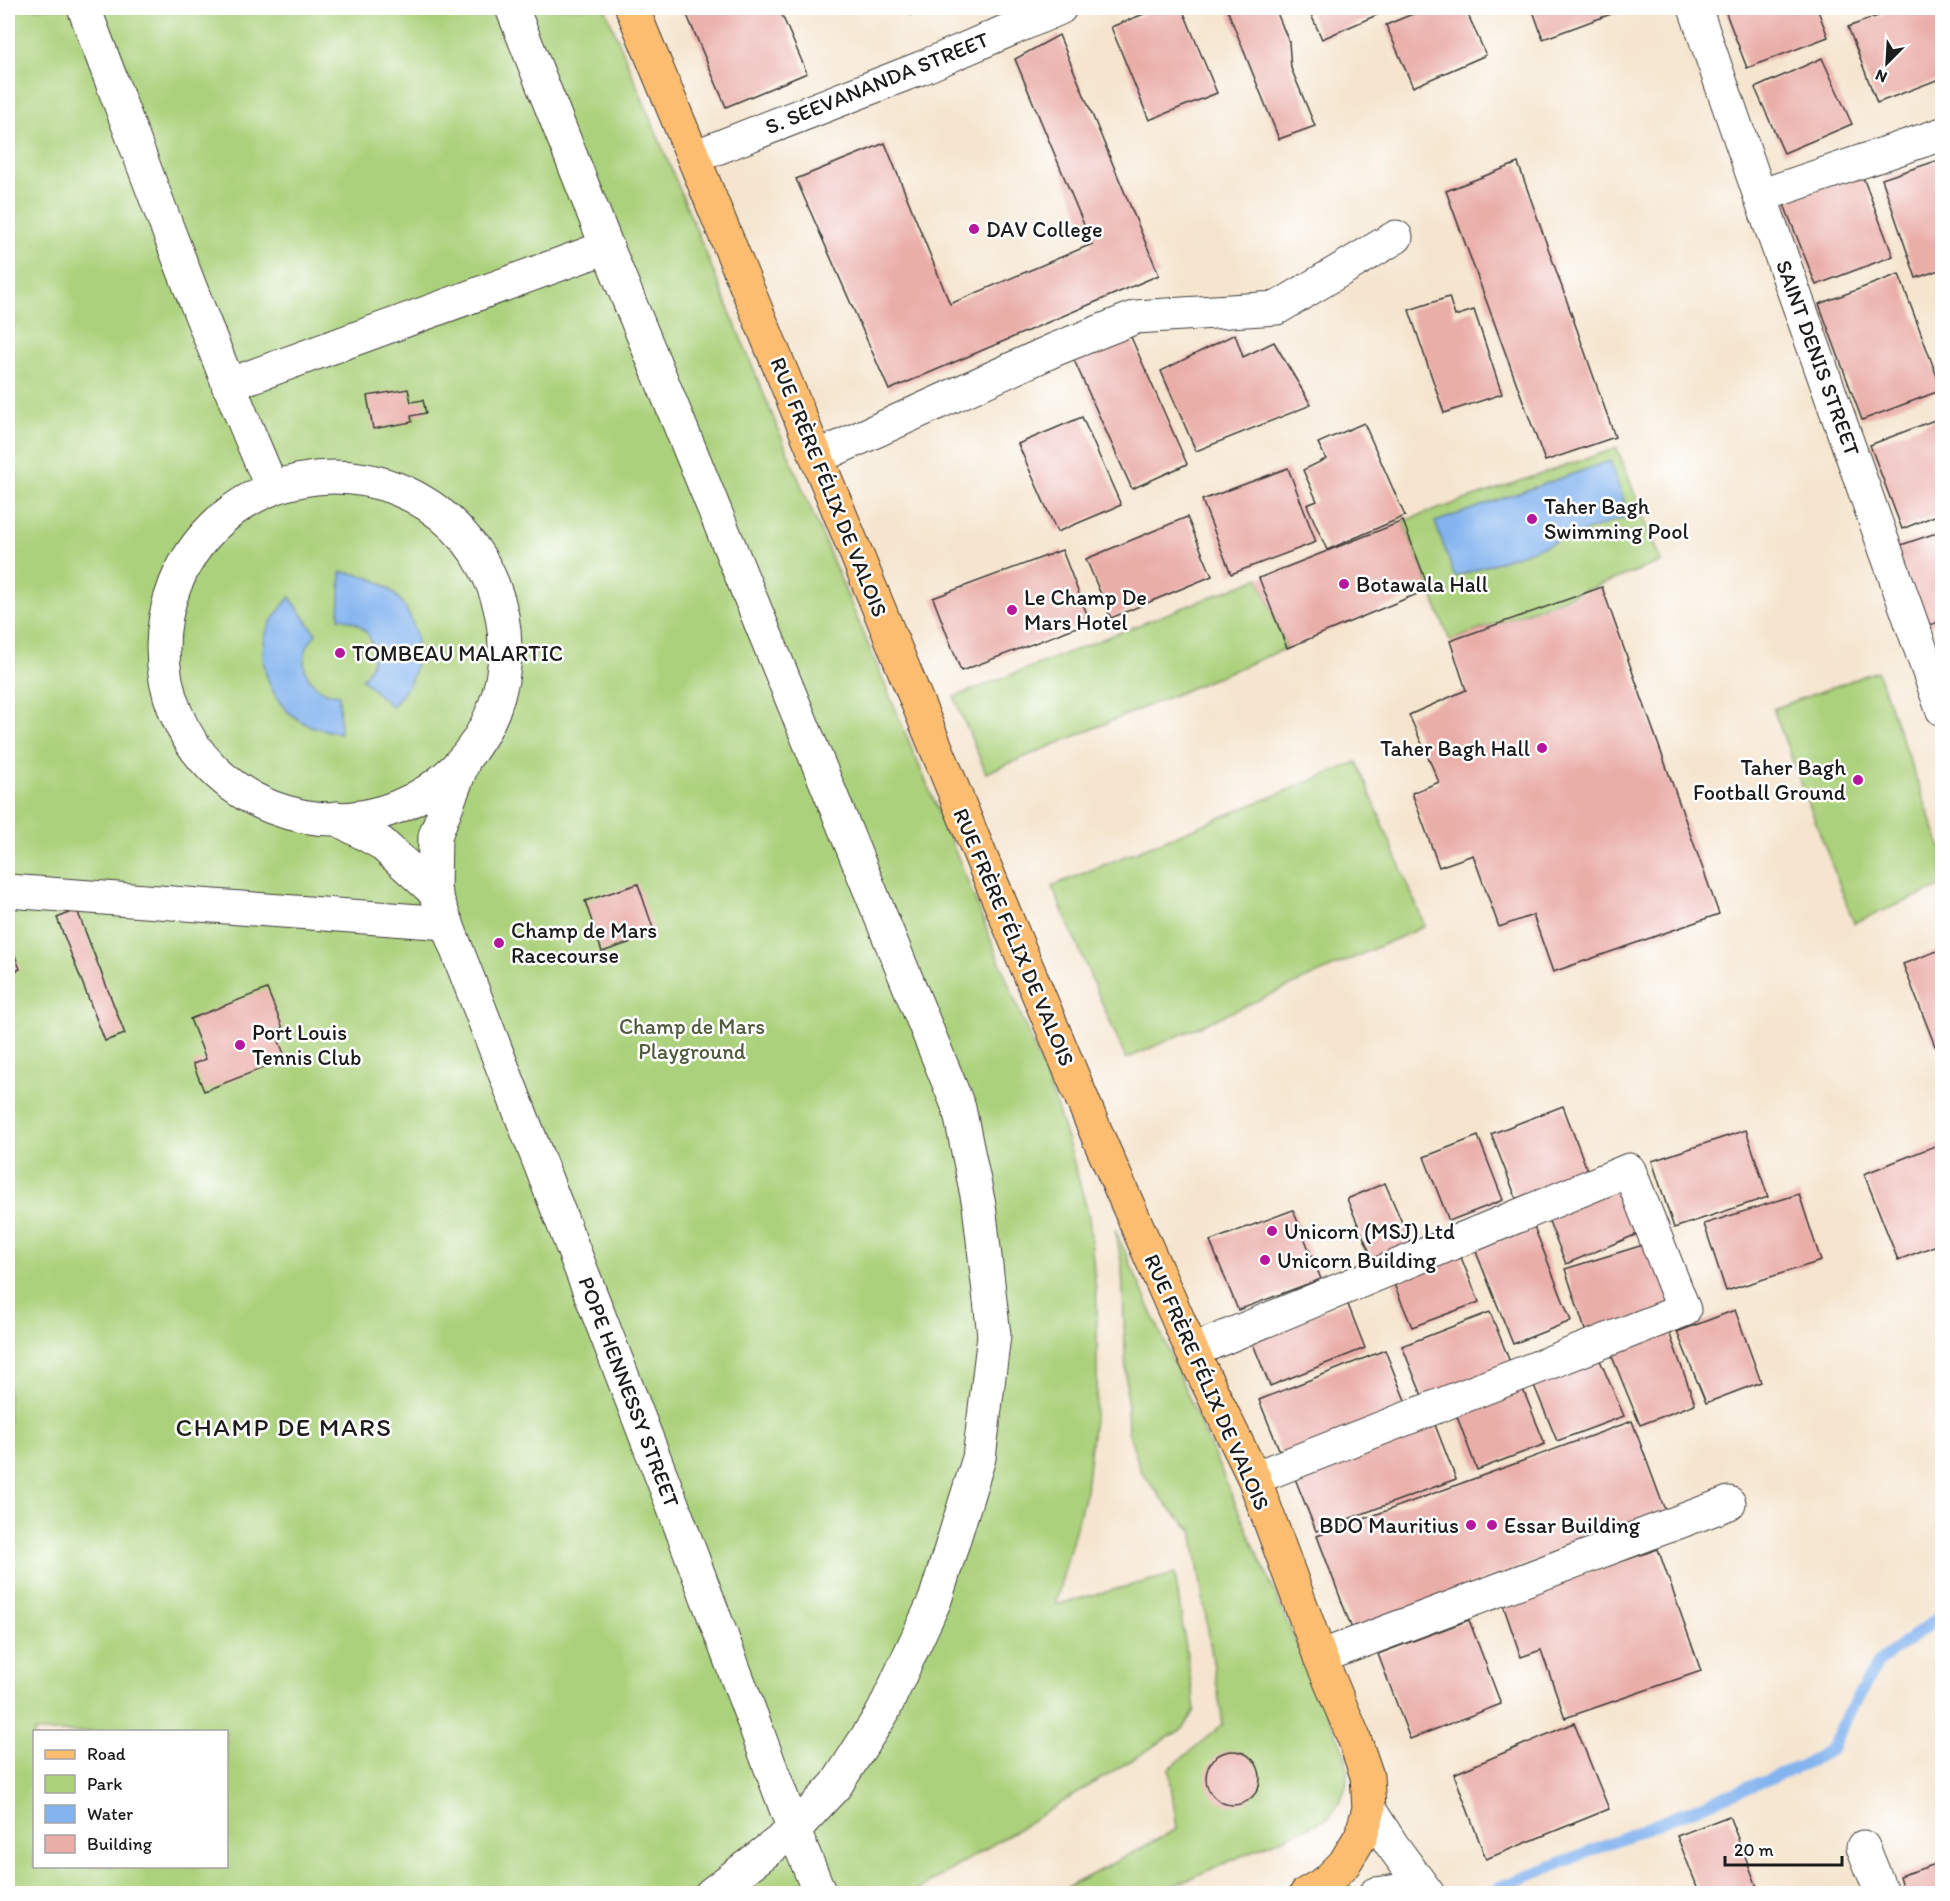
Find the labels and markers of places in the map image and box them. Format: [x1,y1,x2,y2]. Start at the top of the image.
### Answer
place label: DAV College [986,216,1103,243]
marker: DAV College [967,222,981,236]
place label: Taher Bagh Swimming Pool [1544,493,1689,545]
marker: Taher Bagh Swimming Pool [1525,512,1539,526]
place label: Botawala Hall [1356,571,1488,598]
marker: Botawala Hall [1337,577,1351,591]
place label: Le Champ De Mars Hotel [1024,584,1147,636]
marker: Le Champ De Mars Hotel [1005,603,1019,617]
place label: TOMBEAU MALARTIC [352,640,563,667]
marker: TOMBEAU MALARTIC [333,646,347,660]
place label: Taher Bagh Hall [1380,735,1530,762]
marker: Taher Bagh Hall [1535,741,1549,755]
place label: Taher Bagh Football Ground [1693,754,1846,806]
marker: Taher Bagh Football Ground [1851,773,1865,787]
place label: Champ de Mars Racecourse [511,917,657,969]
marker: Champ de Mars Racecourse [492,936,506,950]
place label: Port Louis Tennis Club [252,1019,361,1071]
marker: Port Louis Tennis Club [233,1038,247,1052]
place label: Unicorn (MSJ) Ltd [1284,1218,1455,1245]
marker: Unicorn (MSJ) Ltd [1265,1224,1279,1238]
place label: Unicorn Building [1277,1247,1437,1274]
marker: Unicorn Building [1258,1253,1272,1267]
place label: BDO Mauritius [1319,1512,1459,1539]
place label: Essar Building [1504,1512,1641,1539]
marker: BDO Mauritius [1464,1518,1478,1532]
marker: Essar Building [1485,1518,1499,1532]

